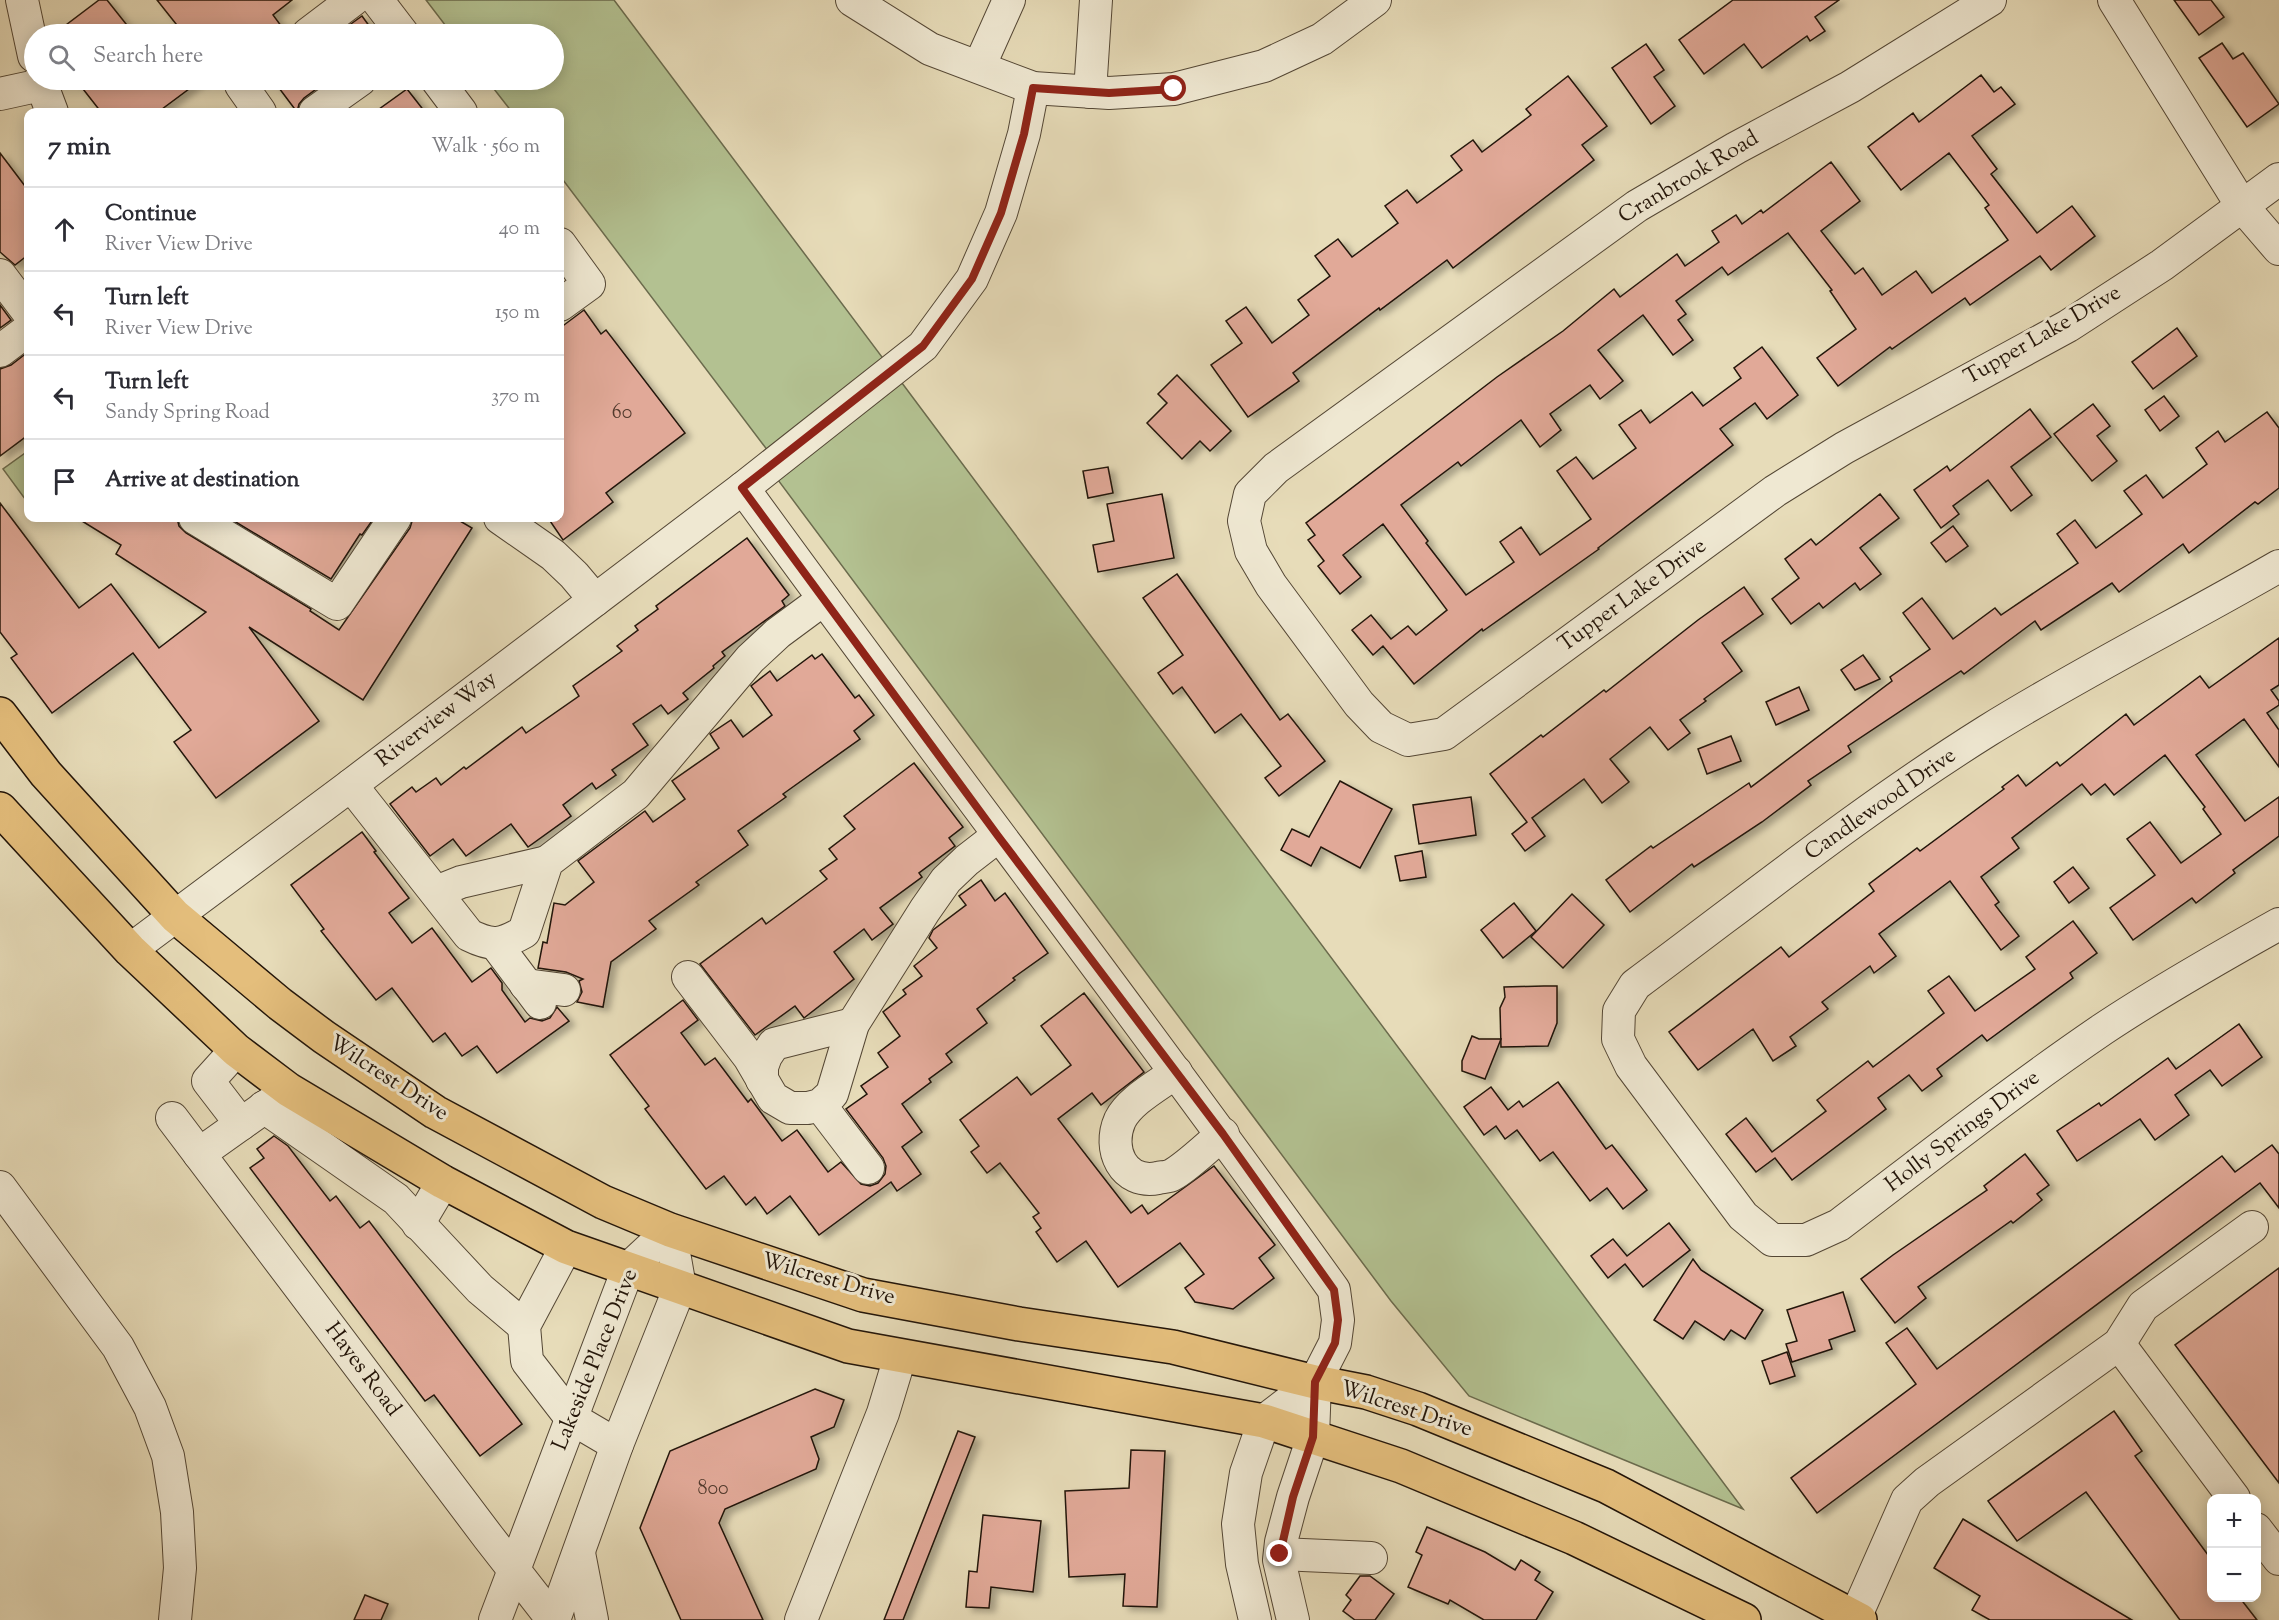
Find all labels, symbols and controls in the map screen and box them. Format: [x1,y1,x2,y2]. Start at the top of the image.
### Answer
search box [24,24,564,90]
icon: search [45,41,78,74]
text: Search here [93,41,203,73]
route start [1160,75,1186,101]
street label: Cranbrook Road [1613,123,1765,233]
text: 7 min [48,129,111,166]
text: Walk · 560 m [431,133,540,162]
text: Continue [105,199,196,231]
icon: ahead [48,213,81,246]
text: 40 m [499,215,540,244]
text: River View Drive [105,231,253,260]
street label: Tupper Lake Drive [1959,278,2127,394]
text: Turn left [105,283,188,315]
icon: left [48,297,81,330]
text: 150 m [495,299,540,328]
text: River View Drive [105,315,253,344]
text: Turn left [105,367,188,399]
icon: left [48,381,81,414]
text: 370 m [491,383,540,412]
text: Sandy Spring Road [105,399,270,428]
house number: 60 [612,399,632,428]
icon: arrive [48,465,81,498]
text: Arrive at destination [105,465,300,497]
street label: Tupper Lake Drive [1552,531,1714,661]
street label: Riverview Way [370,664,504,776]
street label: Candlewood Drive [1799,741,1963,869]
street label: Wilcrest Drive [322,1028,454,1130]
street label: Holly Springs Drive [1879,1063,2047,1201]
street label: Wilcrest Drive [757,1246,899,1314]
street label: Lakeside Place Drive [545,1264,647,1456]
street label: Hayes Road [316,1316,408,1424]
street label: Wilcrest Drive [1336,1374,1476,1446]
house number: 800 [697,1475,729,1504]
map controls [2207,1494,2261,1602]
button: + [2207,1494,2261,1548]
route end [1266,1540,1292,1566]
button: − [2207,1548,2261,1602]

